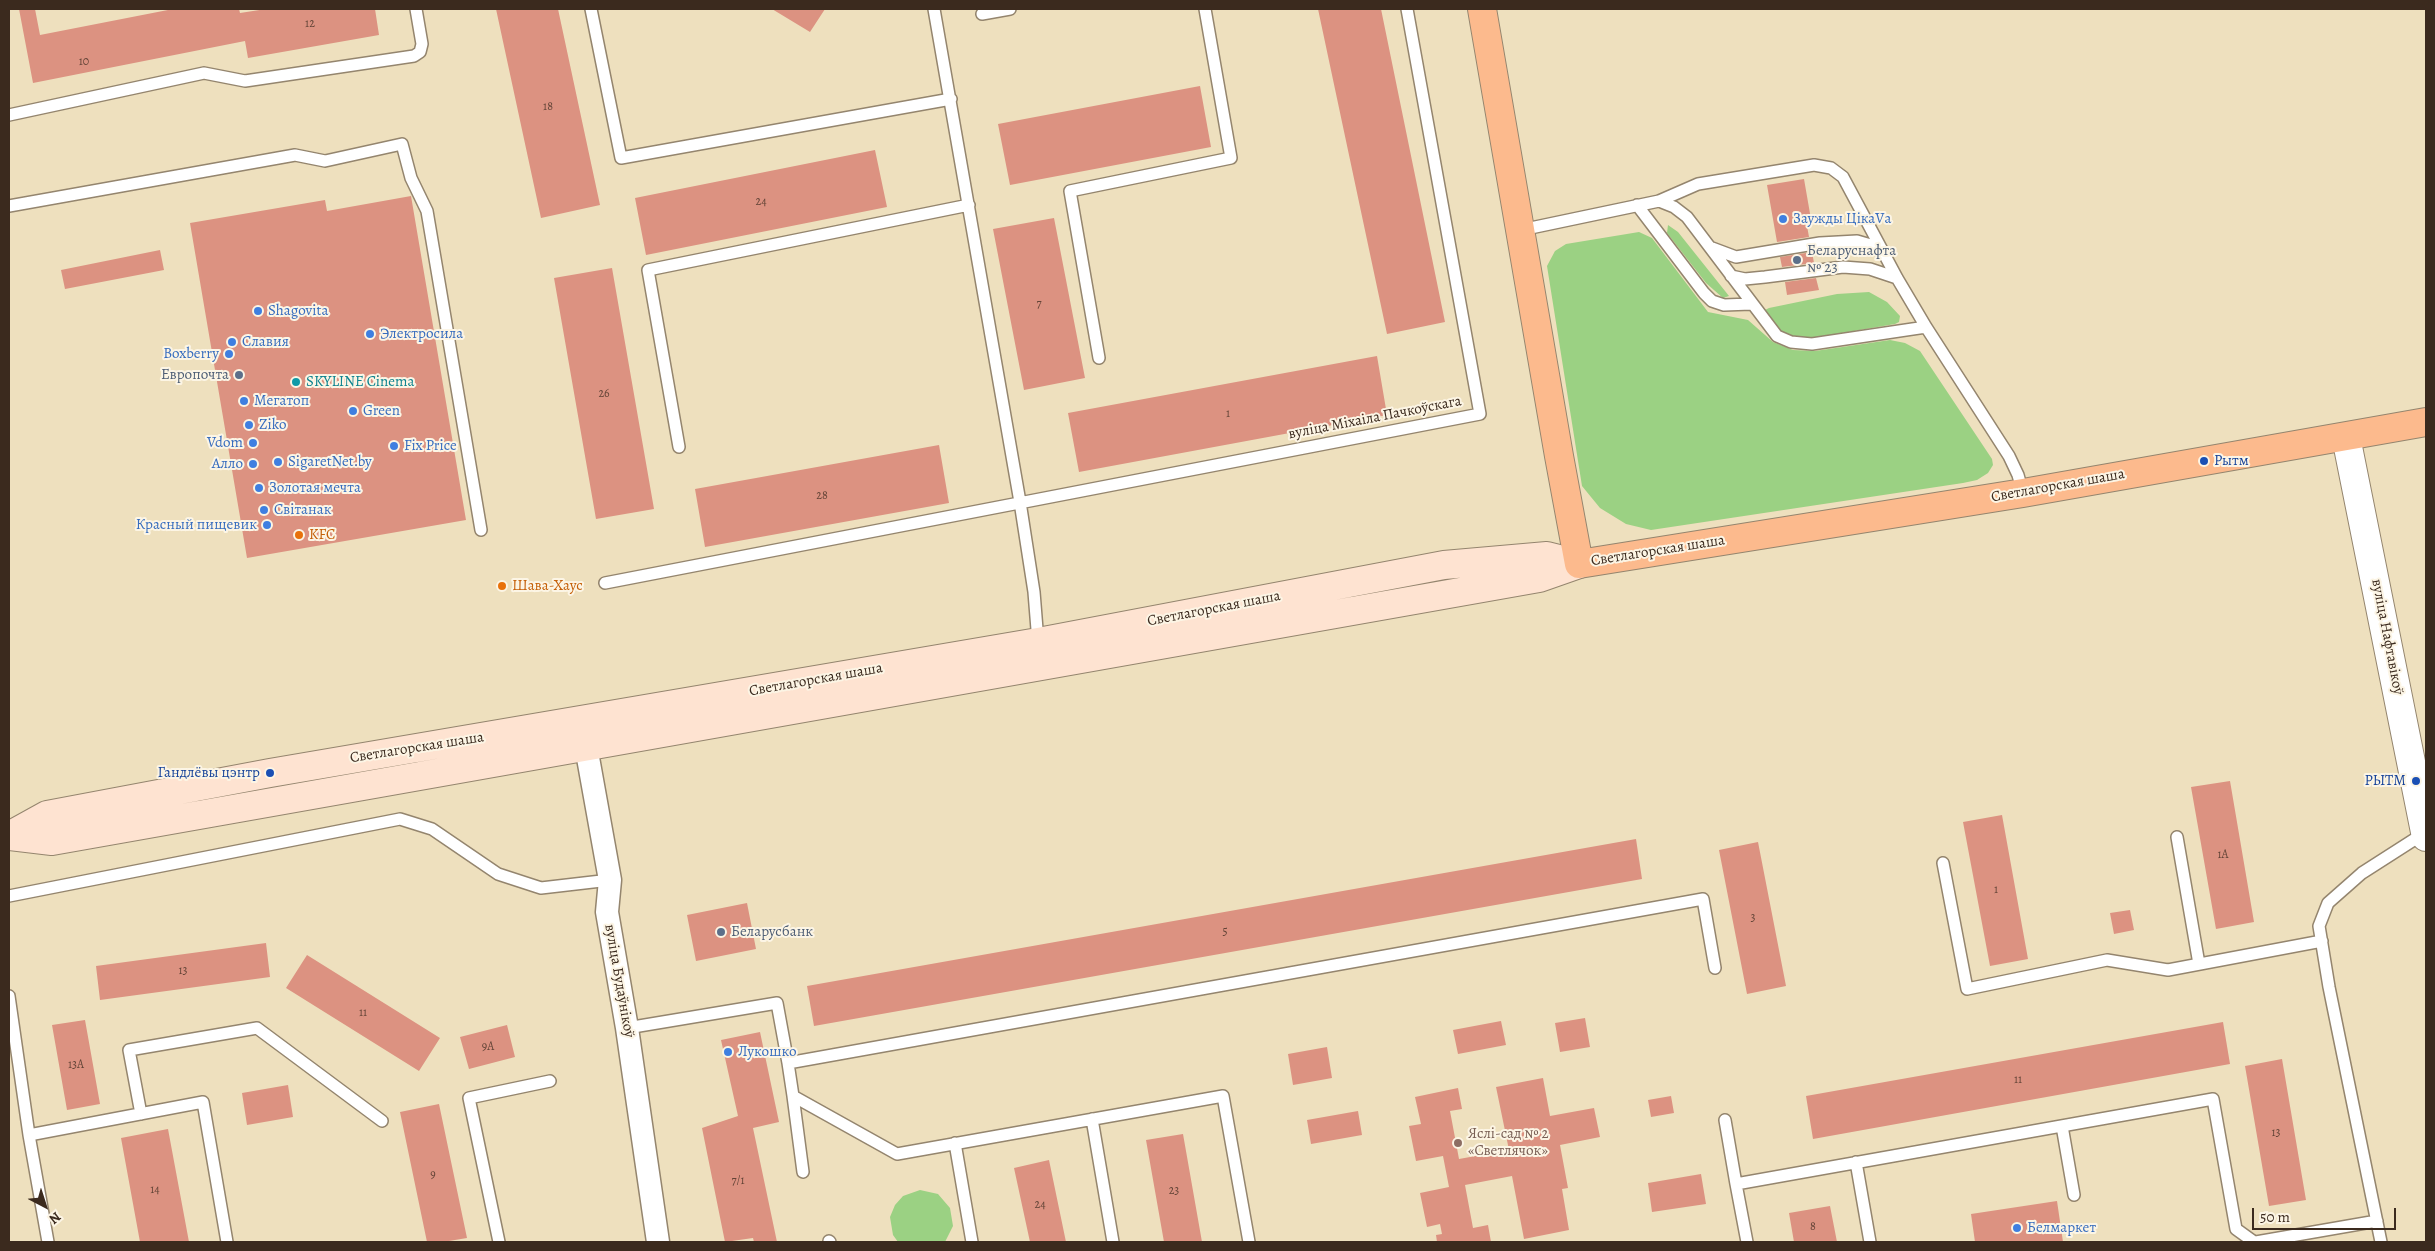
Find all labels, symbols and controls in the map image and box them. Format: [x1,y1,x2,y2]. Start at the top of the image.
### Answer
house number: 12 [305,17,315,31]
house number: 10 [79,55,89,69]
house number: 18 [543,100,553,114]
house number: 24 [755,195,767,209]
place label: Заужды ЦікаVа [1793,210,1891,228]
marker: Заужды ЦікаVа [1777,213,1789,225]
place label: Беларуснафта № 23 [1807,242,1896,277]
marker: Беларуснафта № 23 [1791,254,1803,266]
house number: 7 [1036,297,1042,311]
place label: Shagovita [268,302,328,320]
marker: Shagovita [252,305,264,317]
place label: Электросила [380,325,463,343]
marker: Электросила [364,328,376,340]
place label: Славия [242,333,289,351]
marker: Славия [226,336,238,348]
place label: Boxberry [163,345,219,363]
marker: Boxberry [223,348,235,360]
place label: Европочта [161,366,229,384]
marker: Европочта [233,369,245,381]
place label: SKYLINE Cinema [306,373,415,391]
marker: SKYLINE Cinema [290,376,302,388]
house number: 26 [598,387,610,401]
place label: Мегатоп [254,392,309,410]
street label: вуліца Міхаіла Пачкоўскага [1287,392,1463,444]
marker: Мегатоп [238,395,250,407]
place label: Green [363,402,400,420]
marker: Green [347,405,359,417]
house number: 1 [1226,407,1230,421]
place label: Ziko [259,416,286,434]
marker: Ziko [243,419,255,431]
place label: Vdom [207,434,243,452]
marker: Vdom [247,437,259,449]
place label: Fix Price [404,437,457,455]
marker: Fix Price [388,440,400,452]
place label: Рытм [2214,452,2249,470]
place label: SigaretNet.by [288,453,372,471]
place label: Алло [212,455,243,473]
marker: Рытм [2198,455,2210,467]
marker: SigaretNet.by [272,456,284,468]
marker: Алло [247,458,259,470]
street label: Светлагорская шаша [1990,465,2126,507]
place label: Золотая мечта [269,479,361,497]
marker: Золотая мечта [253,482,265,494]
house number: 28 [816,489,828,503]
place label: Світанак [274,501,331,519]
marker: Світанак [258,504,270,516]
place label: Красный пищевик [136,516,257,534]
marker: Красный пищевик [261,519,273,531]
place label: KFC [309,526,335,544]
marker: KFC [293,529,305,541]
street label: Светлагорская шаша [1590,532,1726,570]
place label: Шава-Хаус [512,577,583,595]
street label: вуліца Нафтавікоў [2367,578,2407,696]
marker: Шава-Хаус [496,580,508,592]
street label: Светлагорская шаша [1146,587,1282,631]
street label: Светлагорская шаша [748,659,884,701]
street label: Светлагорская шаша [349,729,485,767]
place label: Гандлёвы цэнтр [158,764,260,782]
marker: Гандлёвы цэнтр [264,767,276,779]
place label: РЫТМ [2364,772,2406,790]
marker: РЫТМ [2410,775,2422,787]
house number: 1А [2217,848,2229,862]
house number: 1 [1994,883,1998,897]
house number: 3 [1751,911,1755,925]
street label: вуліца Будаўнікоў [600,923,638,1039]
place label: Беларусбанк [731,923,813,941]
house number: 5 [1222,925,1228,939]
marker: Беларусбанк [715,926,727,938]
house number: 13 [178,964,188,978]
house number: 11 [359,1006,367,1020]
house number: 9А [482,1040,494,1054]
place label: Лукошко [738,1043,797,1061]
marker: Лукошко [722,1046,734,1058]
house number: 13А [68,1058,84,1072]
house number: 11 [2014,1073,2022,1087]
place label: Яслі-сад № 2 «Светлячок» [1468,1125,1549,1160]
house number: 13 [2271,1126,2281,1140]
marker: Яслі-сад № 2 «Светлячок» [1452,1137,1464,1149]
house number: 9 [430,1168,436,1182]
house number: 7/1 [731,1174,745,1188]
north arrow [20,1181,70,1231]
house number: 14 [150,1183,160,1197]
house number: 23 [1169,1184,1179,1198]
house number: 24 [1034,1198,1046,1212]
scale bar [2255,1198,2399,1230]
text: N [45,1207,65,1228]
text: 50 m [2260,1207,2290,1227]
place label: Белмаркет [2027,1219,2096,1237]
house number: 8 [1810,1220,1816,1234]
marker: Белмаркет [2011,1222,2023,1234]

